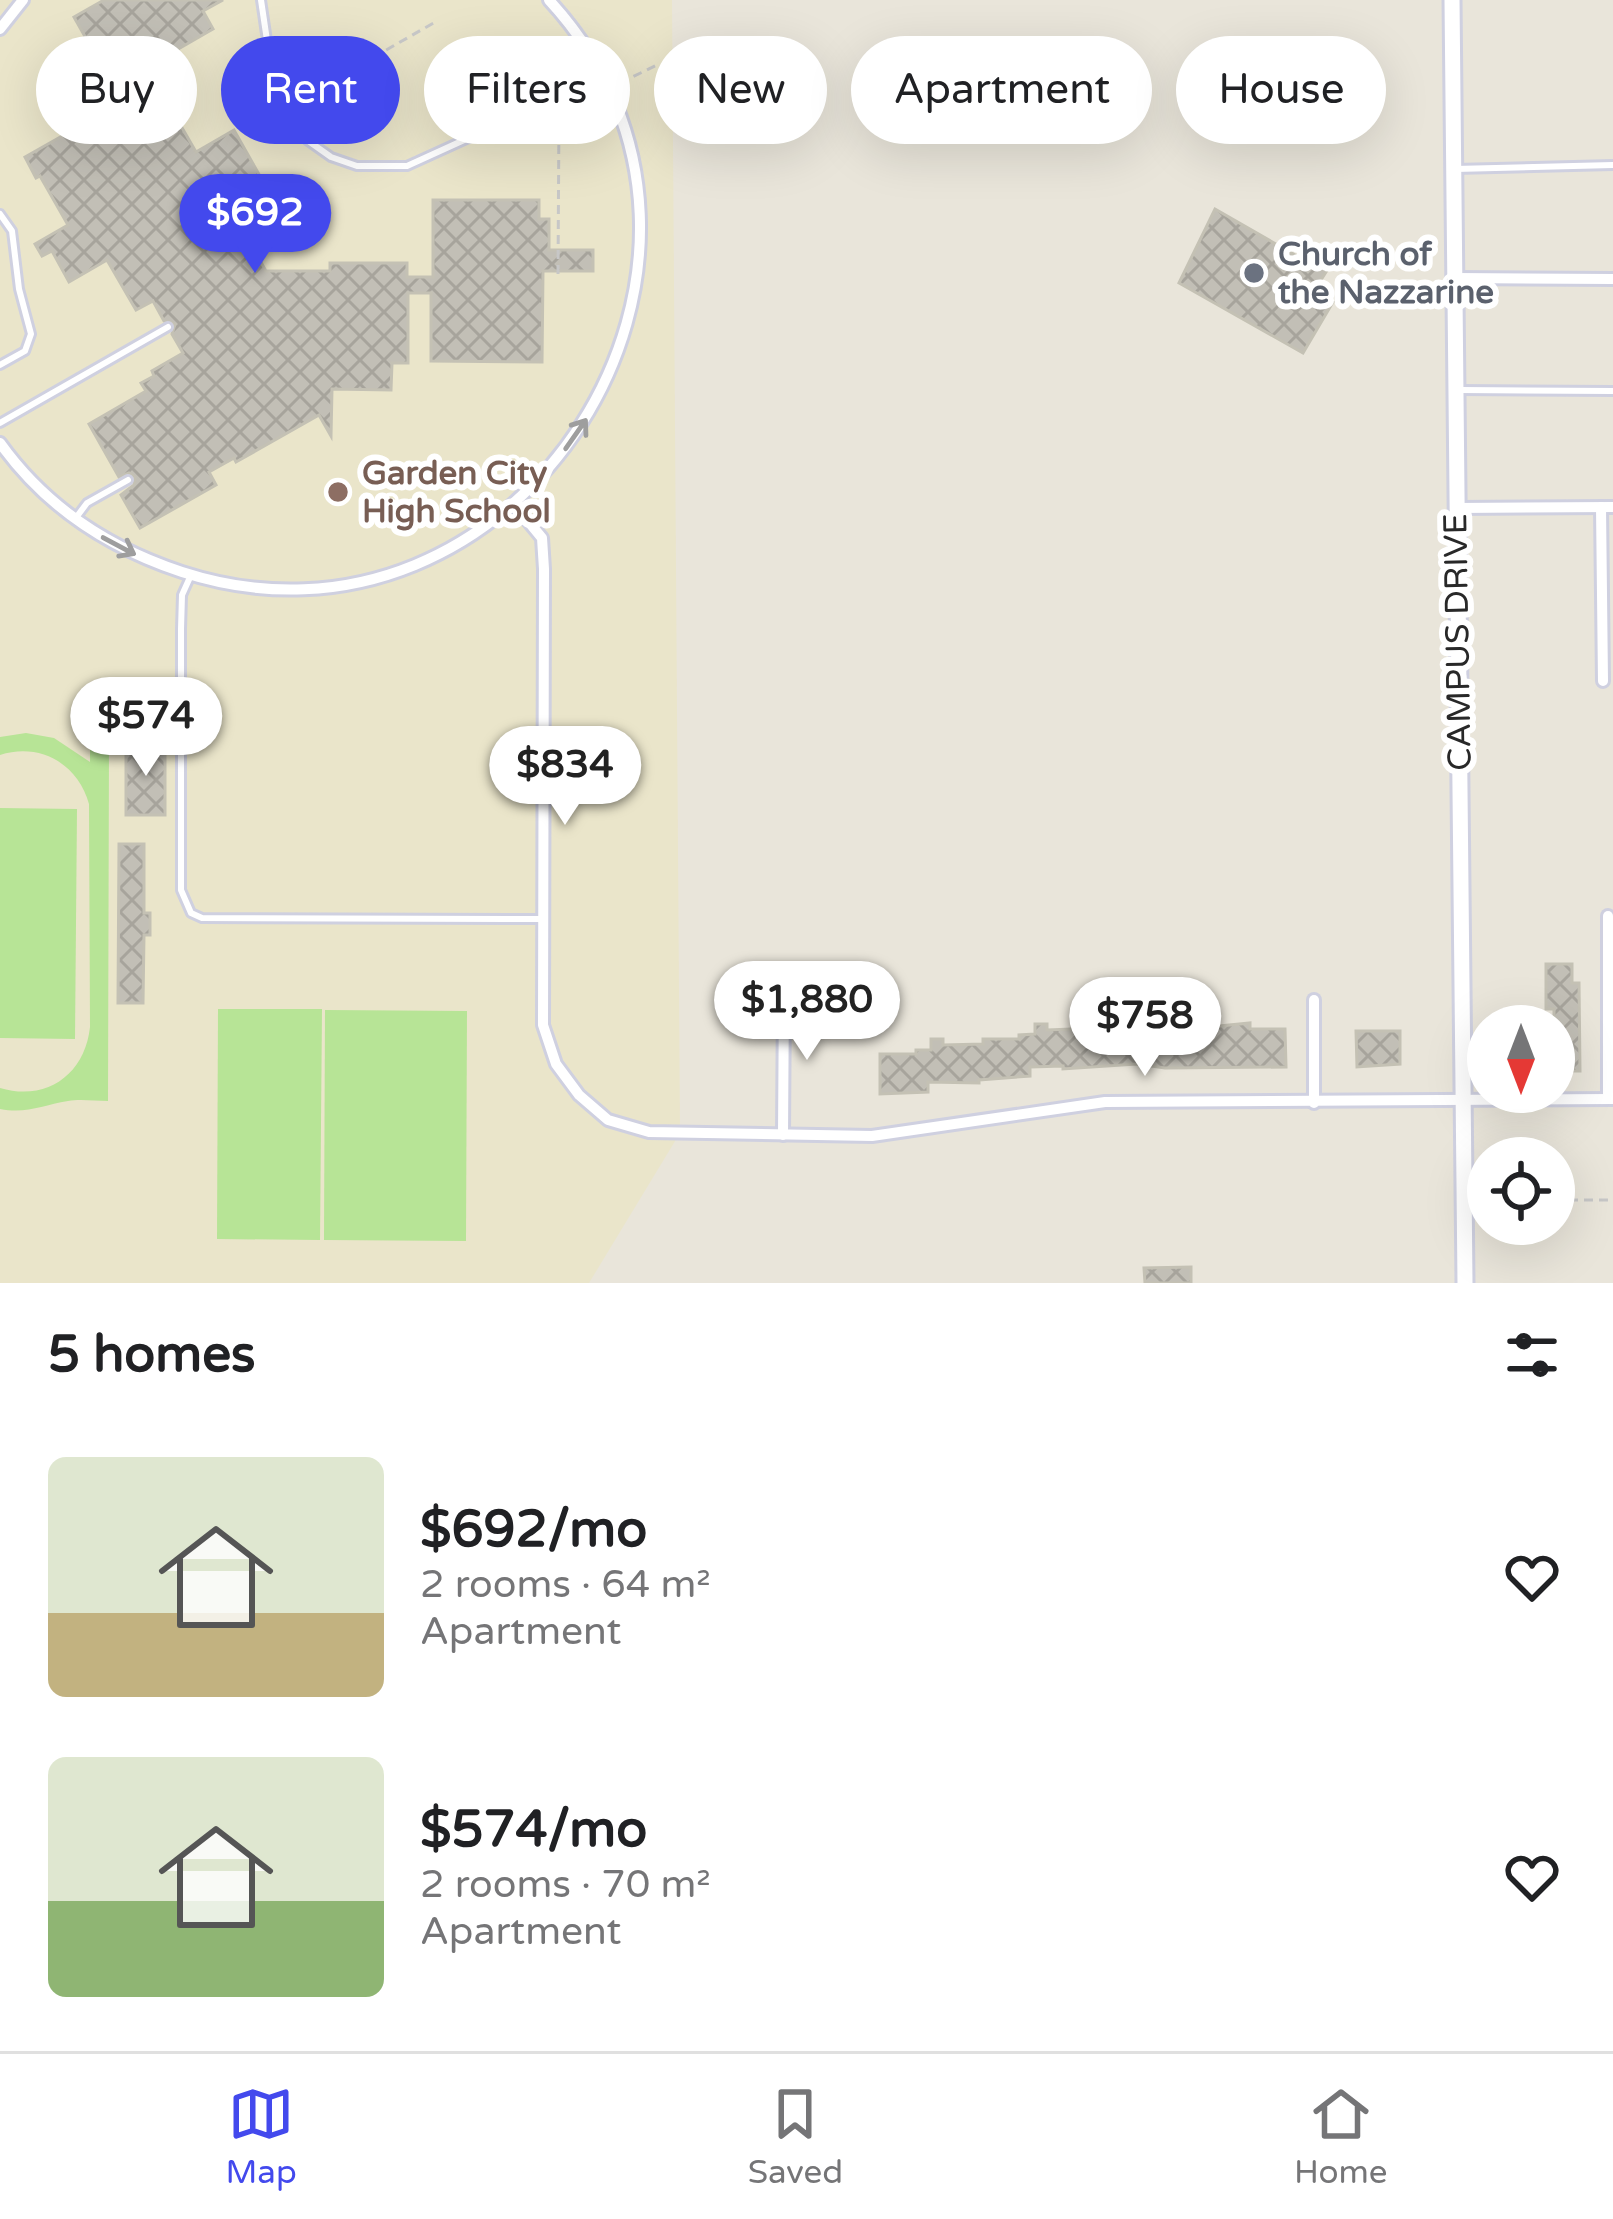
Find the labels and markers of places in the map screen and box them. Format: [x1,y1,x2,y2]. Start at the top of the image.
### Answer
pin: $692 [184,174,326,276]
place label: Church of the Nazzarine [1278,235,1494,312]
marker: Church of the Nazzarine [1241,260,1267,286]
place label: Garden City High School [362,454,551,531]
marker: Garden City High School [325,479,351,505]
pin: $574 [75,677,217,779]
pin: $834 [494,726,636,828]
pin: $1,880 [709,961,905,1063]
pin: $758 [1074,977,1216,1079]

